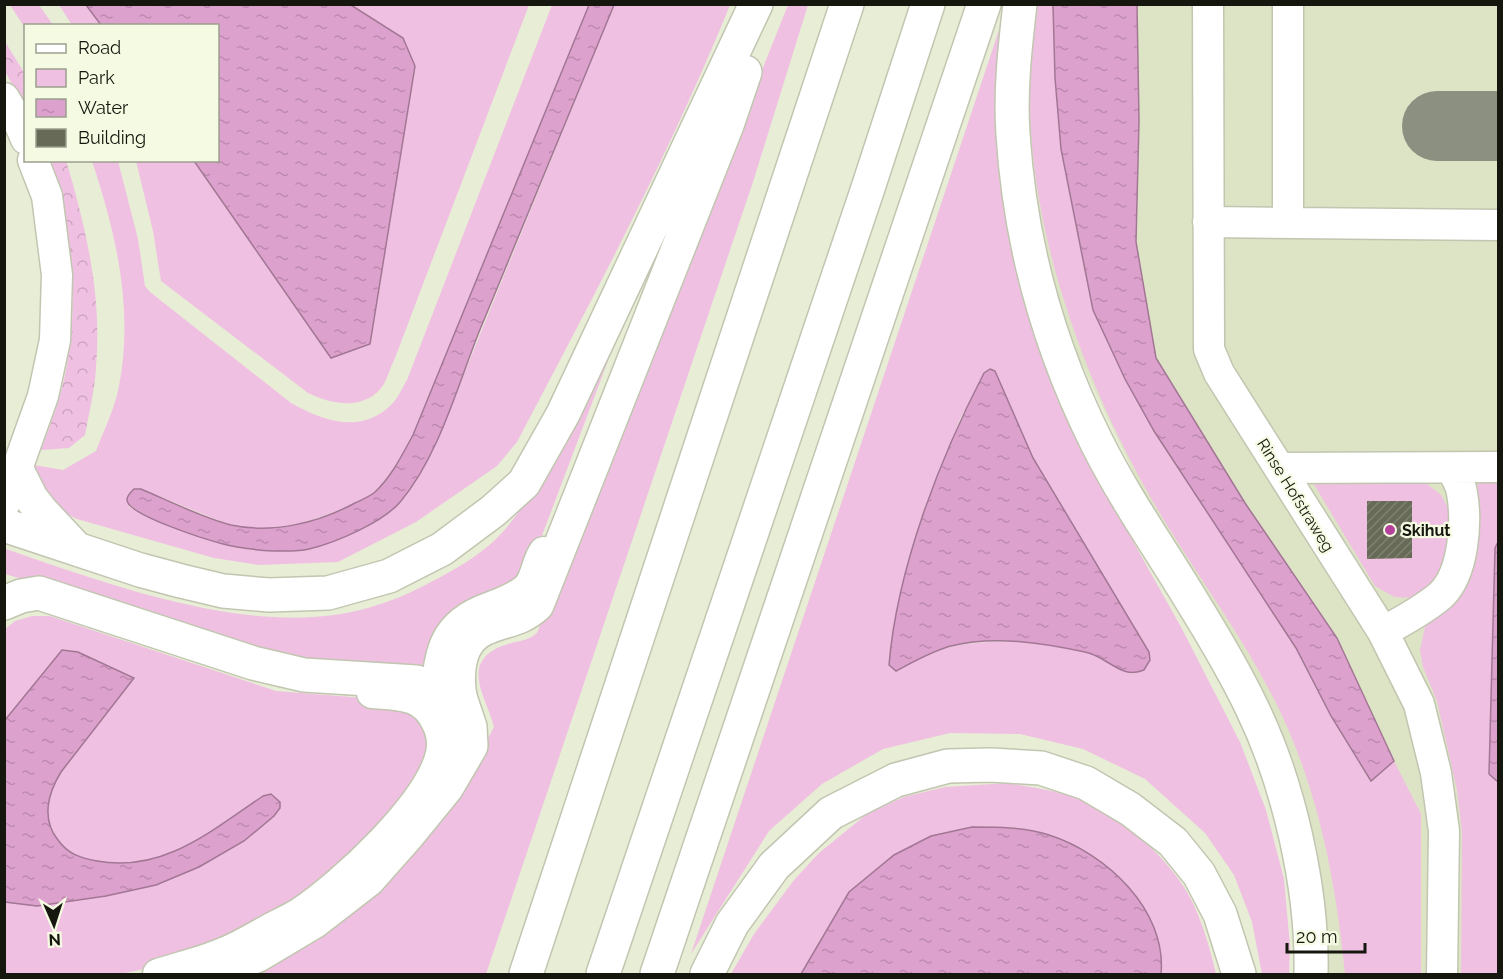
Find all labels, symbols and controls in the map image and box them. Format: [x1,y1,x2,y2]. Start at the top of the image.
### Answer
legend [24,24,219,162]
text: Road [78,37,121,58]
text: Park [78,67,115,88]
text: Water [78,97,129,118]
text: Building [78,127,146,148]
street label: Rinse Hofstraweg [1253,435,1338,555]
place label: Skihut [1402,521,1450,540]
marker: Skihut [1383,523,1397,537]
north arrow [24,895,84,955]
scale bar [1287,916,1365,954]
text: 20 m [1296,926,1338,947]
text: N [48,930,61,949]

